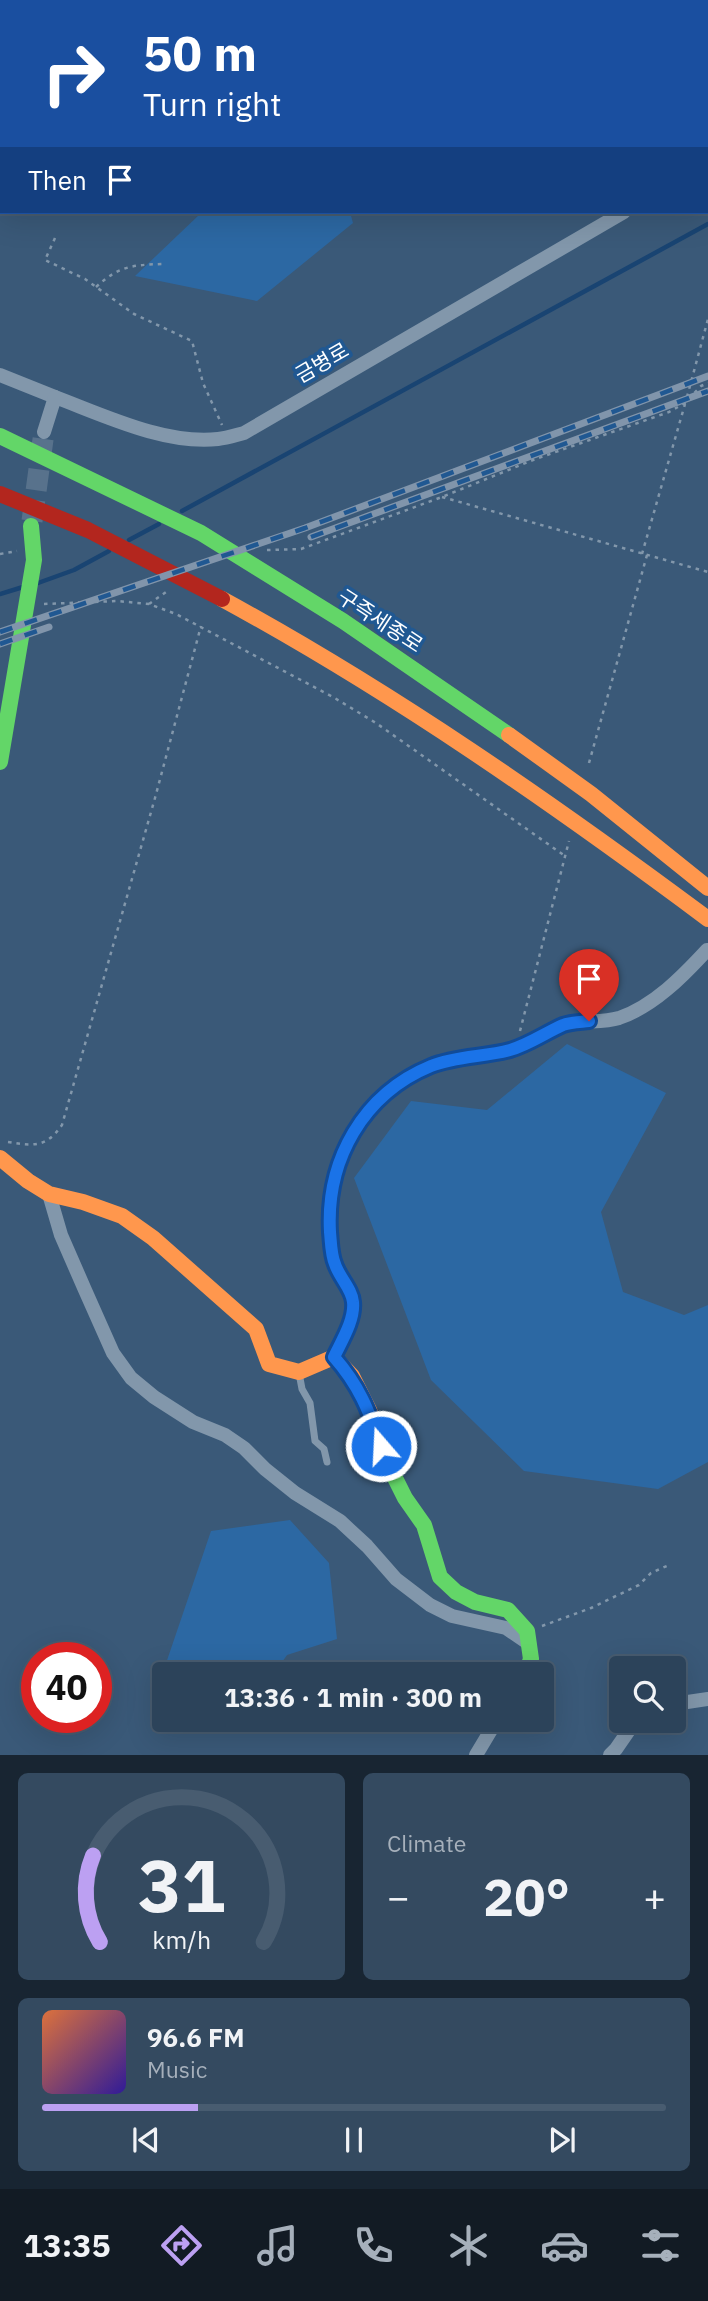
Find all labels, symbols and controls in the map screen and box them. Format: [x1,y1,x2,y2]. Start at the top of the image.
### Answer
text: 50 m [143,21,257,84]
icon: right [28,28,119,119]
text: Turn right [143,83,281,125]
icon: arrive [101,161,139,199]
text: Then [28,163,87,197]
street label: 금병로 [289,336,354,389]
street label: 구즉세종로 [332,582,429,658]
pin [559,949,619,1021]
icon: arrive [570,960,608,998]
position arrow [344,1409,418,1483]
speed limit sign: 40 [21,1642,112,1733]
map controls [609,1656,686,1733]
button: search [609,1656,686,1733]
text: 13:36 · 1 min · 300 m [224,1680,482,1714]
text: Climate [387,1828,466,1858]
text: 31 [138,1838,225,1933]
text: 20° [483,1863,570,1930]
text: − [387,1872,410,1921]
text: + [643,1872,666,1921]
text: km/h [152,1923,211,1956]
text: 96.6 FM [147,2020,245,2054]
text: Music [147,2054,207,2084]
icon: previous [127,2121,165,2159]
icon: pause [335,2121,373,2159]
icon: next [543,2121,581,2159]
icon: directions [157,2221,206,2270]
icon: music [253,2221,302,2270]
icon: phone [349,2221,398,2270]
icon: climate [444,2221,493,2270]
icon: car [540,2221,589,2270]
icon: filters [636,2221,685,2270]
text: 13:35 [23,2224,111,2266]

